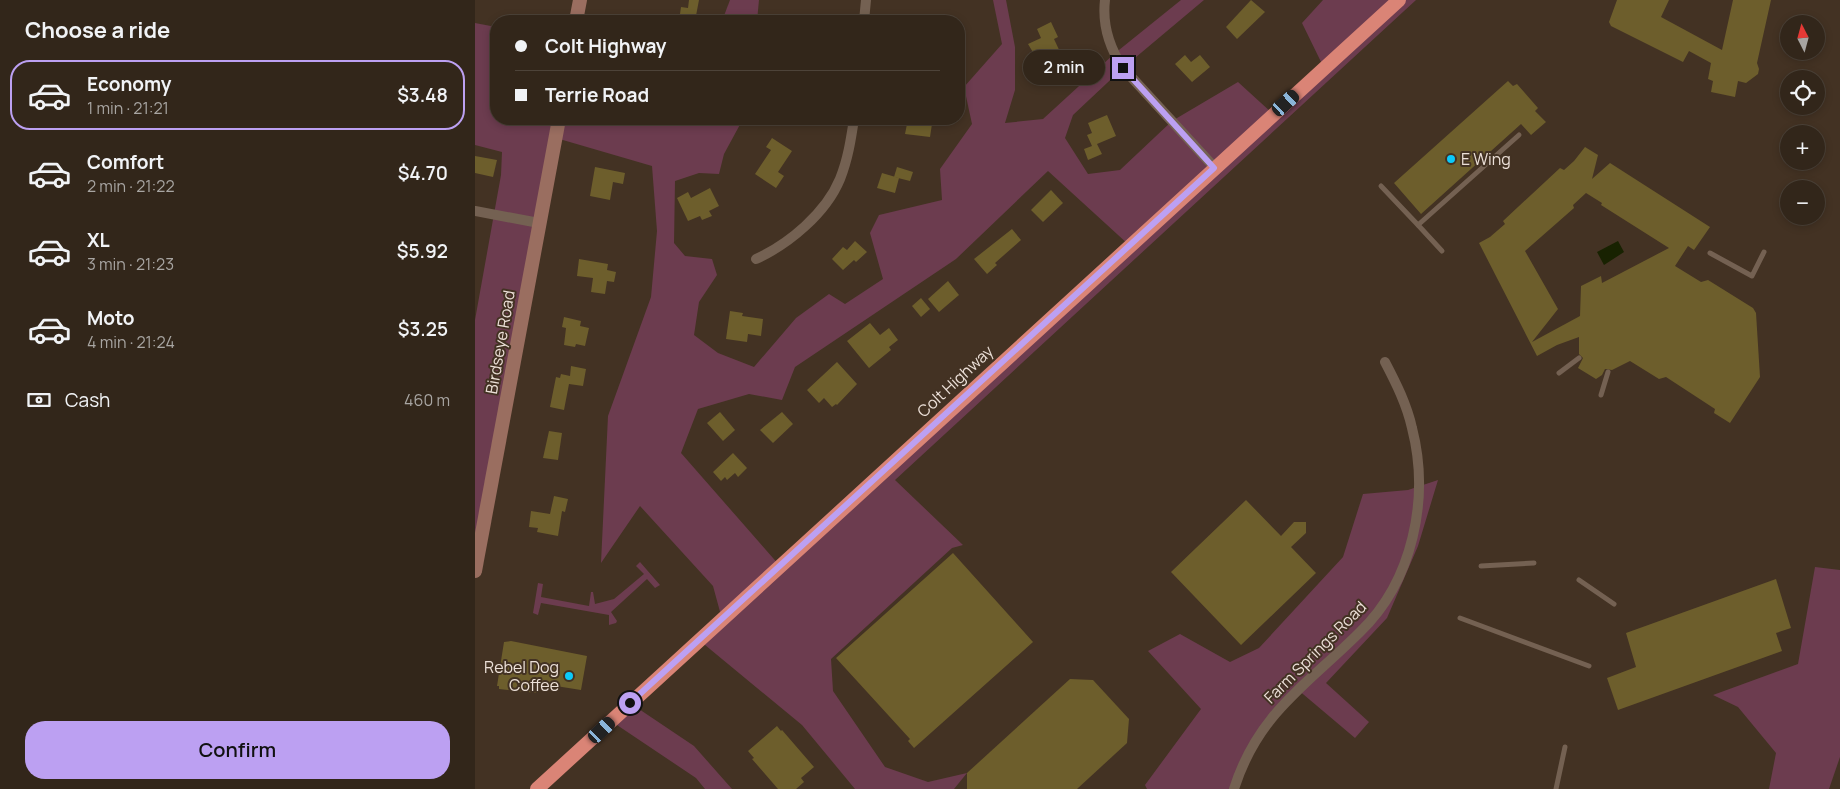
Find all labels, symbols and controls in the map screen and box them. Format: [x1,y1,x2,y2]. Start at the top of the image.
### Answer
text: Choose a ride [25,15,170,45]
north arrow [1780,15,1825,60]
map controls [1780,15,1825,225]
text: Colt Highway [545,33,666,59]
callout: 2 min [1023,50,1105,86]
text: 2 min [1044,56,1084,78]
route end [1112,57,1134,79]
button: locate [1780,70,1825,115]
text: Economy [87,71,171,97]
icon: car [27,73,72,118]
text: $3.48 [397,82,448,108]
text: Terrie Road [545,82,649,108]
car [1269,87,1302,119]
text: 1 min · 21:21 [87,97,169,119]
button: + [1780,125,1825,170]
place label: E Wing [1461,148,1511,170]
text: Comfort [87,149,164,175]
icon: car [27,151,72,196]
marker: E Wing [1445,153,1457,165]
text: $4.70 [398,160,448,186]
text: 2 min · 21:22 [87,175,175,197]
button: − [1780,180,1825,225]
text: XL [87,227,110,253]
icon: car [27,229,72,274]
text: $5.92 [397,238,448,264]
text: 3 min · 21:23 [87,253,174,275]
street label: Birdseye Road [480,288,520,396]
text: Moto [87,305,134,331]
icon: car [27,307,72,352]
text: $3.25 [398,316,448,342]
text: 4 min · 21:24 [87,331,175,353]
street label: Colt Highway [912,340,998,422]
icon: cash [25,386,53,414]
text: Cash [65,387,110,413]
text: 460 m [404,389,450,411]
street label: Farm Springs Road [1259,596,1371,708]
place label: Rebel Dog Coffee [484,656,559,696]
marker: Rebel Dog Coffee [563,670,575,682]
route start [619,692,641,714]
car [585,714,618,746]
button: Confirm [25,721,450,779]

